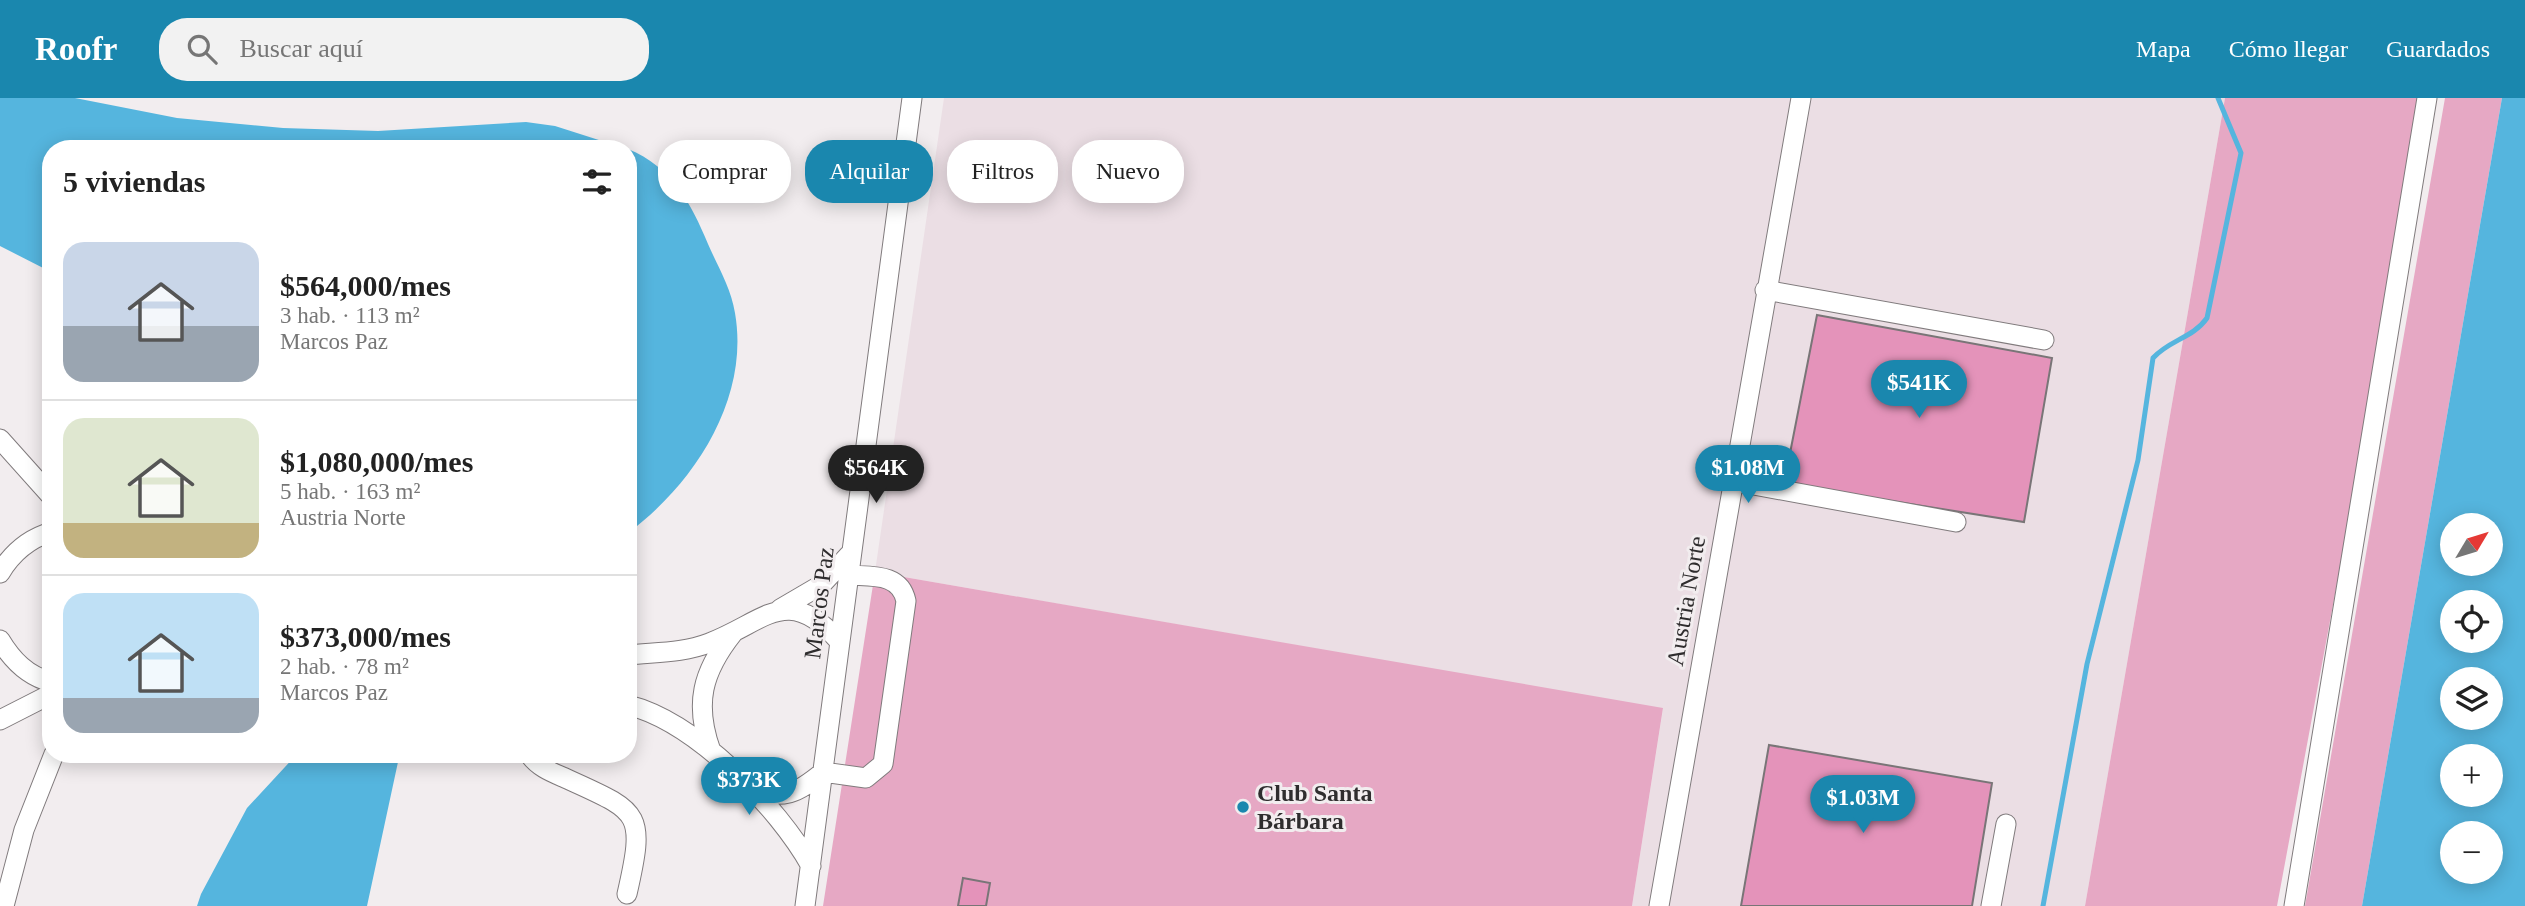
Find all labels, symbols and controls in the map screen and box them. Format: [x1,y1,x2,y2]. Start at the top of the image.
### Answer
search box [159,18,649,81]
icon: search [183,30,221,68]
text: Roofr [35,31,117,67]
text: Buscar aquí [239,34,363,63]
text: Mapa [2136,36,2191,62]
text: Cómo llegar [2229,36,2348,62]
text: Guardados [2386,36,2490,62]
chip: Comprar [658,140,791,203]
chip: Alquilar [805,140,933,203]
chip: Filtros [947,140,1058,203]
chip: Nuevo [1072,140,1184,203]
icon: filters [578,163,616,201]
text: 5 viviendas [63,165,206,198]
text: $564,000/mes [280,269,451,302]
icon: home [119,270,203,354]
text: 3 hab. · 113 m² [280,303,420,328]
text: Marcos Paz [280,329,388,354]
pin: $541K [1870,360,1968,420]
text: $541K [1887,370,1951,395]
text: $1,080,000/mes [280,445,473,478]
icon: home [119,446,203,530]
pin: $564K [827,446,925,505]
pin: $1.08M [1691,446,1805,505]
text: $564K [844,455,908,480]
text: $1.08M [1711,455,1785,480]
text: 5 hab. · 163 m² [280,479,420,504]
text: Austria Norte [280,505,406,530]
north arrow [2440,513,2502,576]
map controls [2440,513,2503,884]
street label: Austria Norte [1662,534,1710,668]
street label: Marcos Paz [799,546,839,660]
button: locate [2440,590,2503,653]
text: $373,000/mes [280,620,451,653]
icon: home [119,621,203,705]
text: 2 hab. · 78 m² [280,654,409,679]
button: layers [2440,667,2503,730]
text: Marcos Paz [280,680,388,705]
button: + [2440,744,2503,807]
pin: $373K [700,758,798,817]
text: $373K [717,767,781,792]
pin: $1.03M [1806,776,1920,835]
place label: Club Santa Bárbara [1257,780,1372,834]
text: $1.03M [1826,785,1900,810]
marker: Club Santa Bárbara [1235,799,1251,815]
button: − [2440,821,2503,884]

